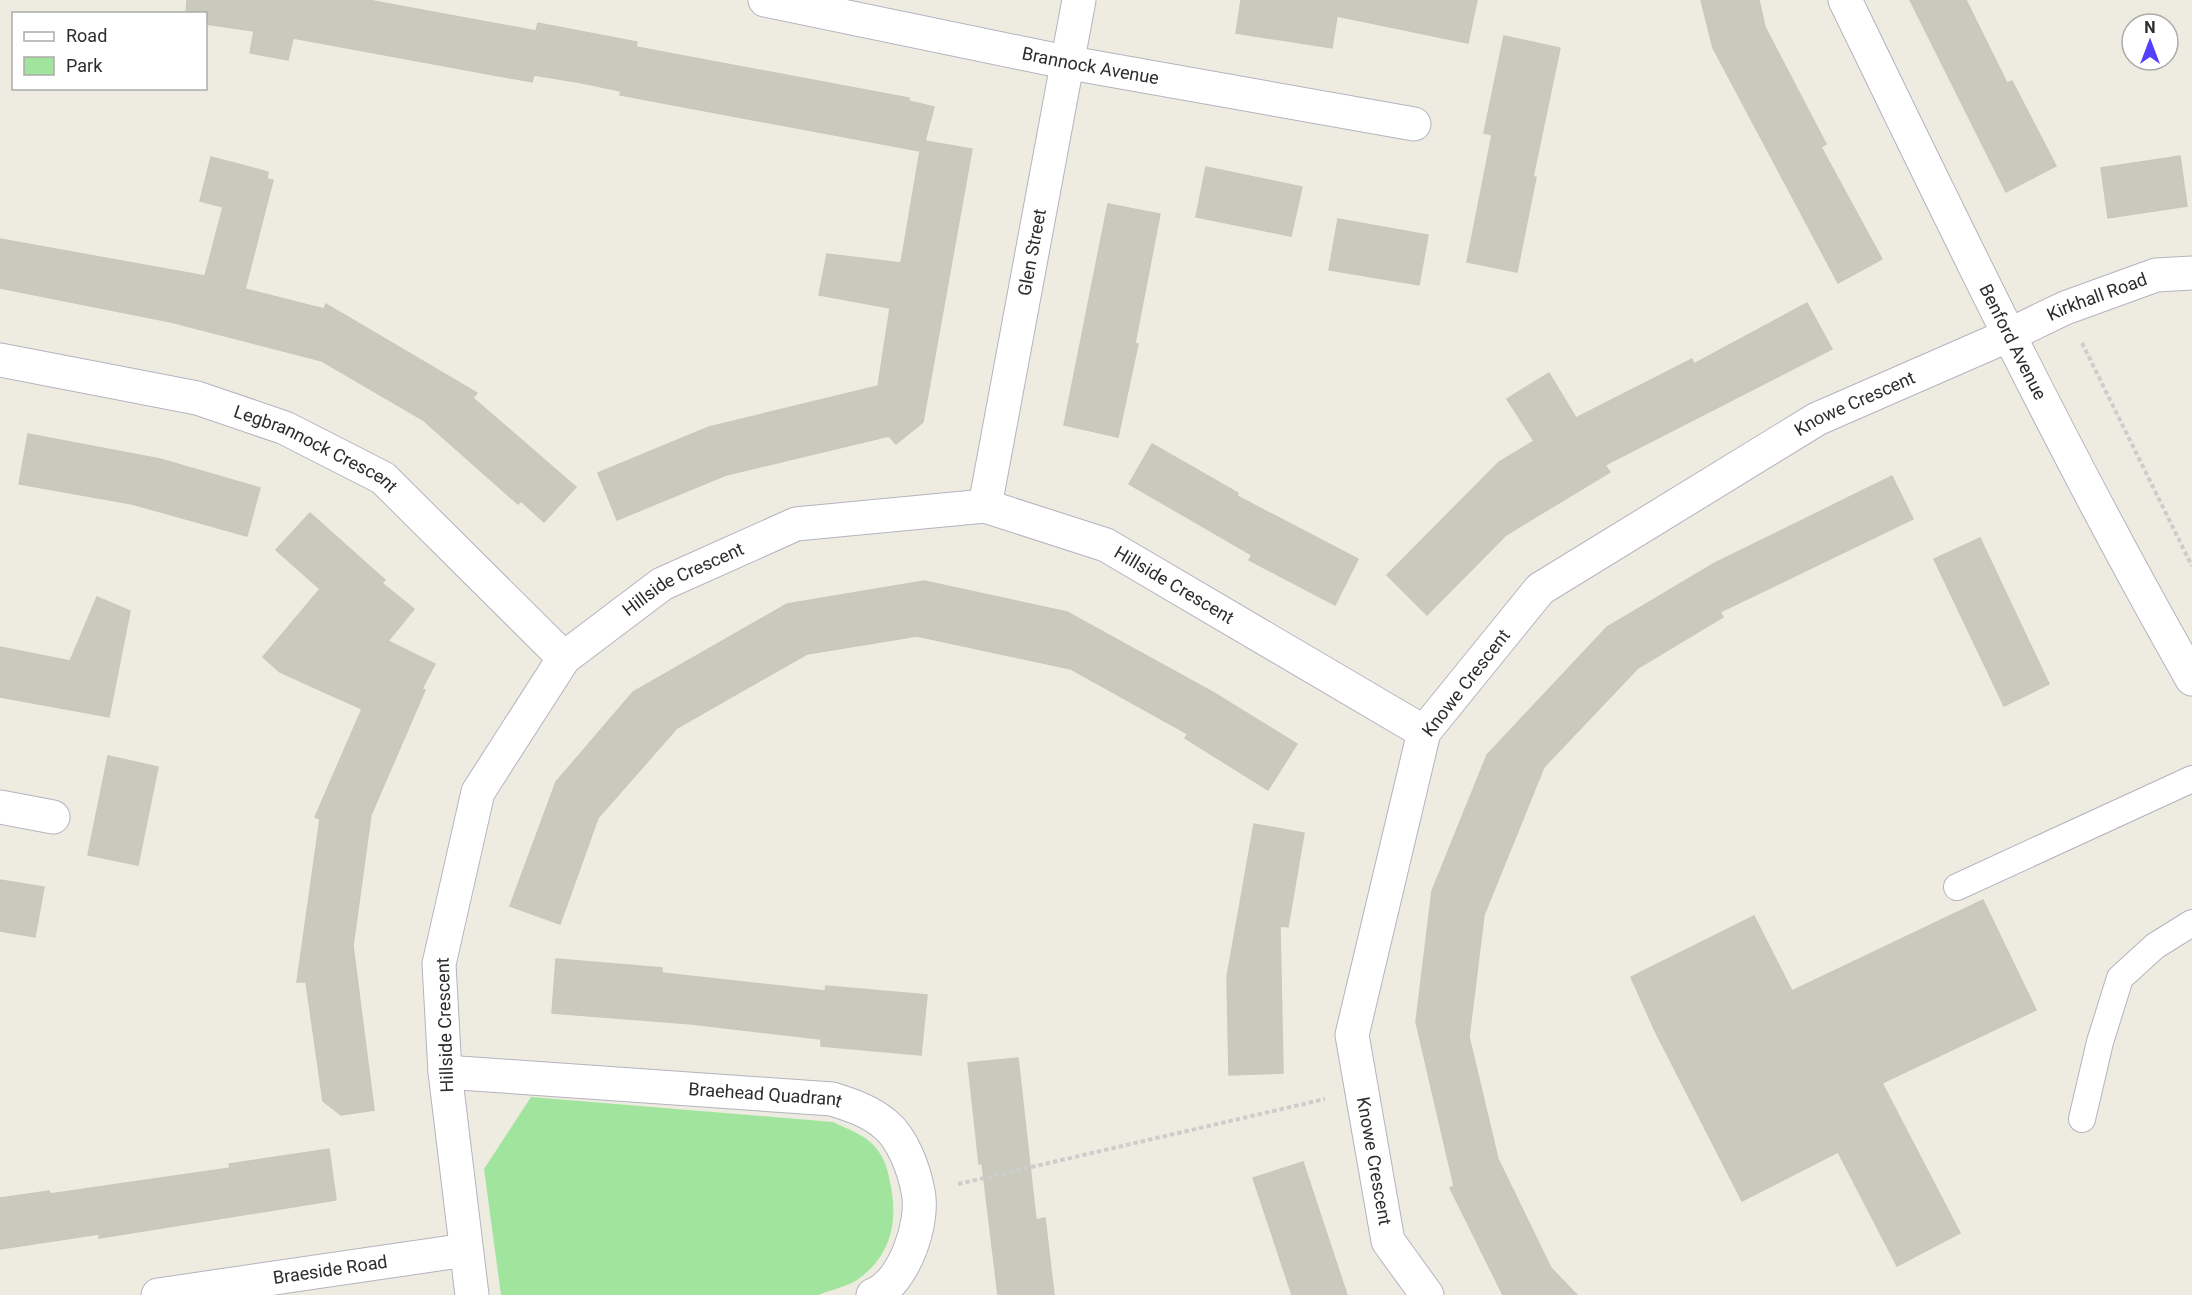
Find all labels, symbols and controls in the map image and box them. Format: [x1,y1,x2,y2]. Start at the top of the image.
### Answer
legend [12,12,207,90]
north arrow [2120,12,2180,72]
text: N [2144,18,2156,37]
text: Road [66,25,107,46]
street label: Brannock Avenue [1020,42,1161,88]
text: Park [66,55,103,76]
street label: Glen Street [1013,207,1050,297]
street label: Kirkhall Road [2043,268,2150,325]
street label: Benford Avenue [1975,281,2051,403]
street label: Knowe Crescent [1790,367,1918,440]
street label: Legbrannock Crescent [231,400,402,497]
street label: Hillside Crescent [618,538,747,620]
street label: Hillside Crescent [1111,541,1238,628]
street label: Knowe Crescent [1417,625,1514,740]
street label: Hillside Crescent [432,957,457,1093]
street label: Braehead Quadrant [688,1078,845,1112]
street label: Knowe Crescent [1353,1095,1396,1227]
street label: Braeside Road [271,1251,389,1288]

